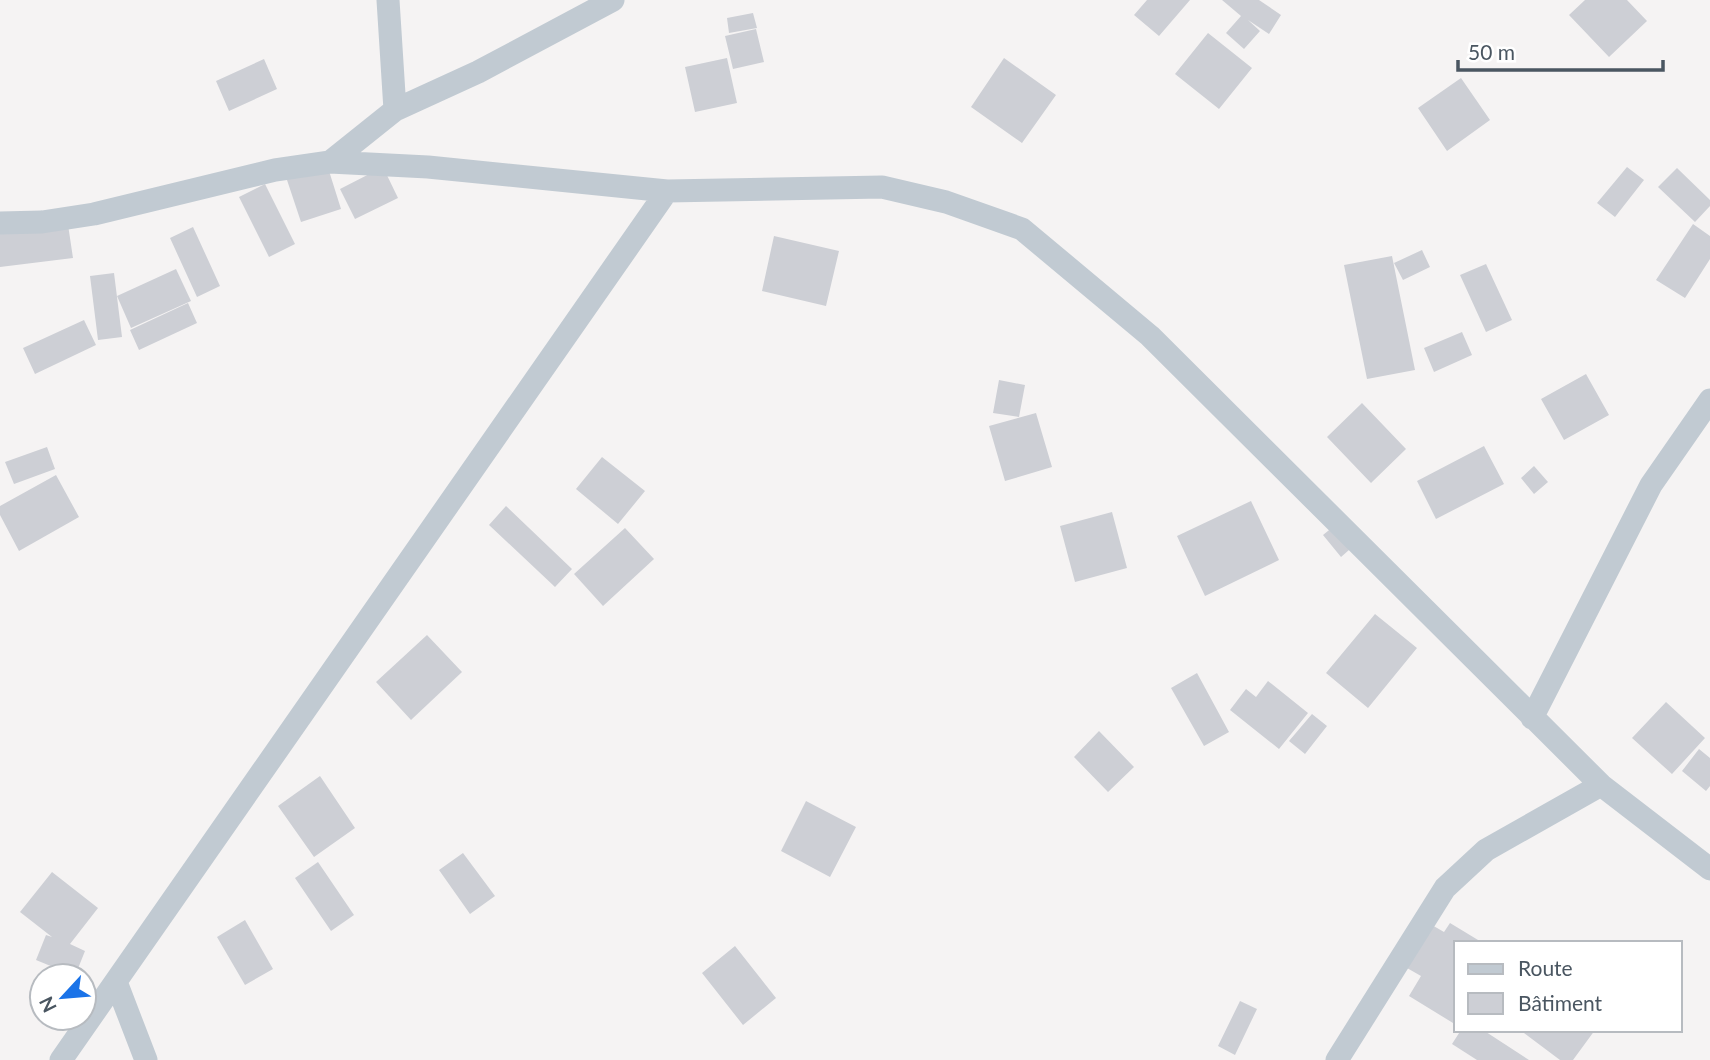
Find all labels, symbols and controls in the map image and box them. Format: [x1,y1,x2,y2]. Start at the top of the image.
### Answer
scale bar [1458,28,1663,72]
text: 50 m [1468,39,1515,64]
legend [1454,941,1682,1032]
text: Route [1518,955,1573,980]
north arrow [28,962,98,1032]
text: Bâtiment [1518,990,1603,1015]
text: N [34,993,61,1016]

